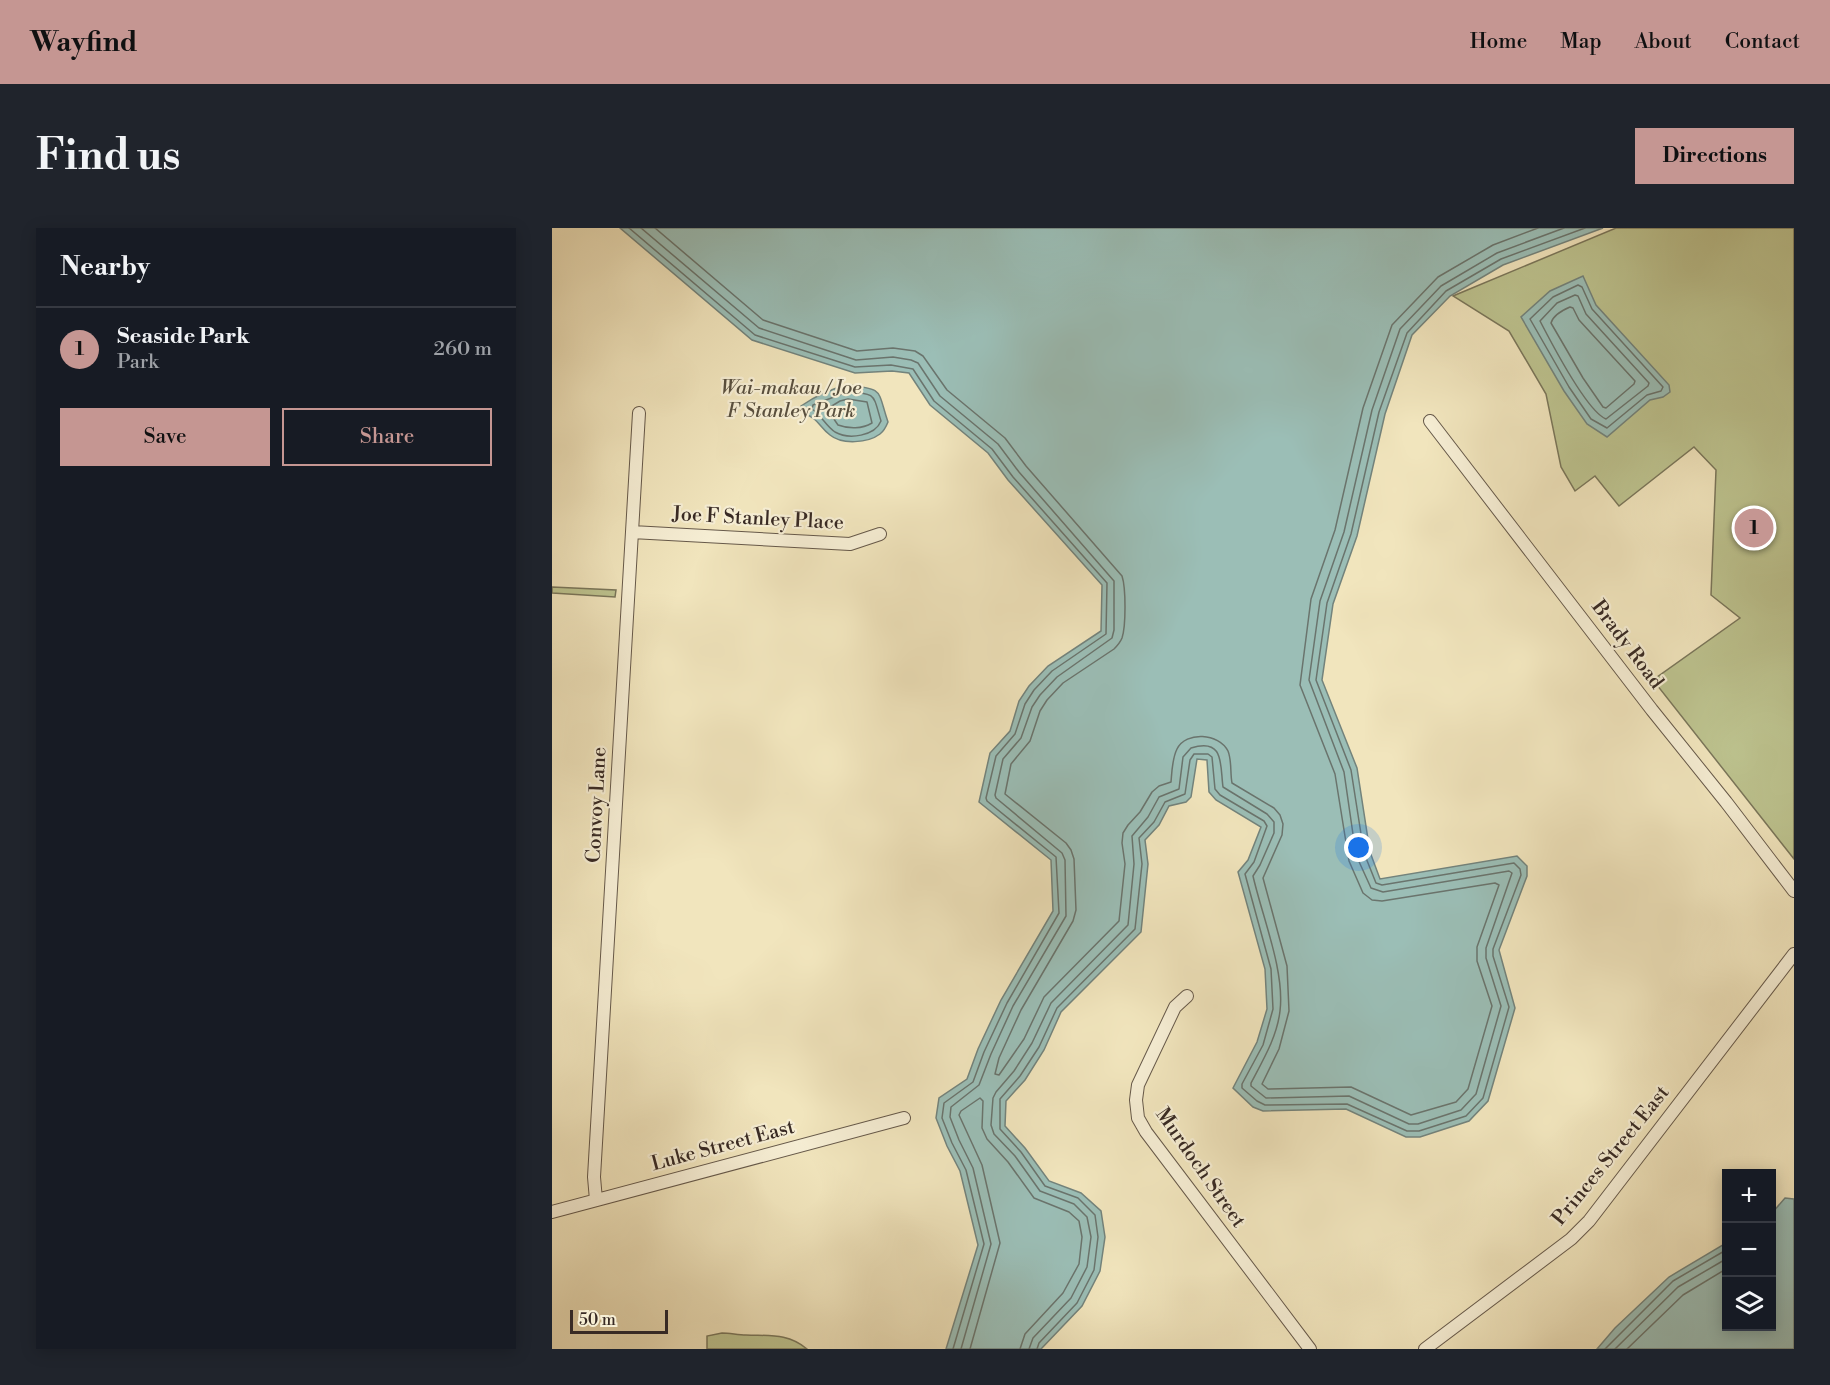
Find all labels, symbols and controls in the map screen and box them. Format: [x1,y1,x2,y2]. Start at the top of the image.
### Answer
text: Wayfind [30,25,138,60]
text: Home [1470,29,1527,55]
text: Map [1560,29,1602,55]
text: About [1635,29,1692,55]
text: Contact [1725,29,1800,55]
button: Directions [1635,128,1794,184]
text: Find us [36,130,180,183]
text: Nearby [60,251,150,283]
text: Seaside Park [117,323,250,350]
text: 1 [75,337,84,362]
text: 260 m [434,337,492,362]
text: Park [117,350,159,375]
park label: Wai-makau / Joe F Stanley Park [720,376,862,424]
button: Save [60,408,270,466]
button: Share [282,408,492,466]
street label: Joe F Stanley Place [671,502,844,536]
pin: 1 [1734,506,1774,550]
street label: Brady Road [1585,595,1669,695]
street label: Convoy Lane [581,746,613,864]
your location [1344,833,1373,862]
street label: Princes Street East [1547,1081,1675,1231]
street label: Murdoch Street [1149,1103,1251,1233]
street label: Luke Street East [649,1115,797,1177]
map controls [1722,1169,1776,1331]
button: + [1722,1169,1776,1223]
button: − [1722,1223,1776,1277]
button: layers [1722,1277,1776,1331]
scale bar [570,1307,668,1334]
text: 50 m [579,1310,616,1330]

